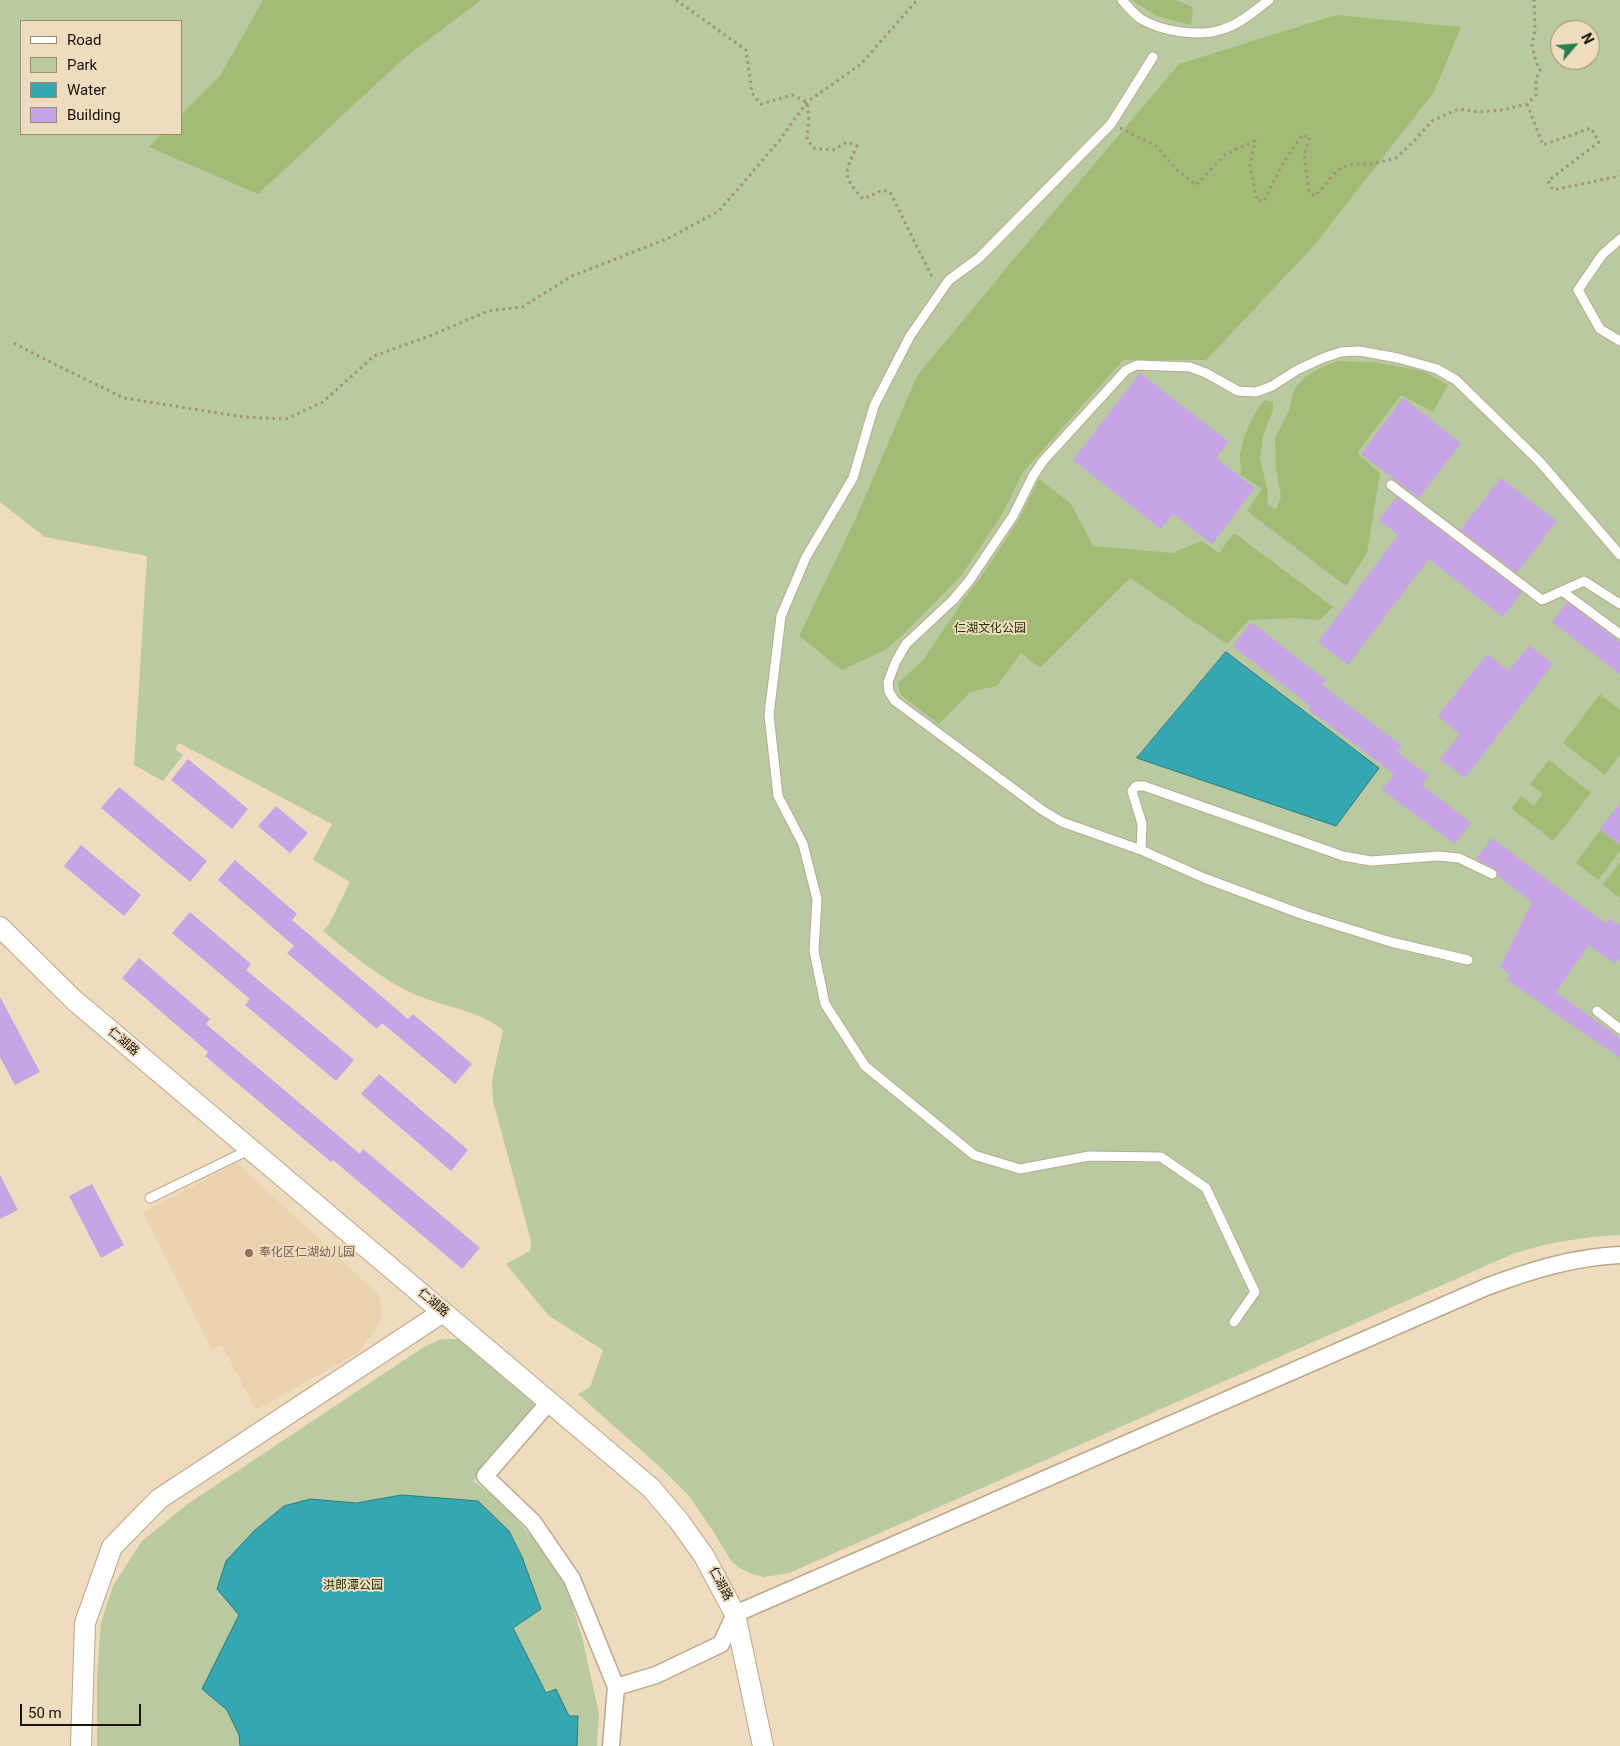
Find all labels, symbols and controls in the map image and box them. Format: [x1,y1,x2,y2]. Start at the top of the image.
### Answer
legend [20,20,182,135]
north arrow [1550,20,1600,70]
text: Road [67,31,101,49]
text: N [1578,31,1597,47]
text: Park [67,56,97,74]
text: Water [67,81,106,99]
text: Building [67,106,121,124]
park label: 仁湖文化公园 [954,622,1026,636]
street label: 仁湖路 [105,1025,141,1059]
place label: 奉化区仁湖幼儿园 [259,1246,355,1260]
marker: 奉化区仁湖幼儿园 [243,1247,255,1259]
street label: 仁湖路 [415,1286,451,1320]
street label: 仁湖路 [705,1565,735,1603]
park label: 洪郎潭公园 [323,1579,383,1593]
scale bar [22,1694,144,1726]
text: 50 m [28,1704,62,1722]

